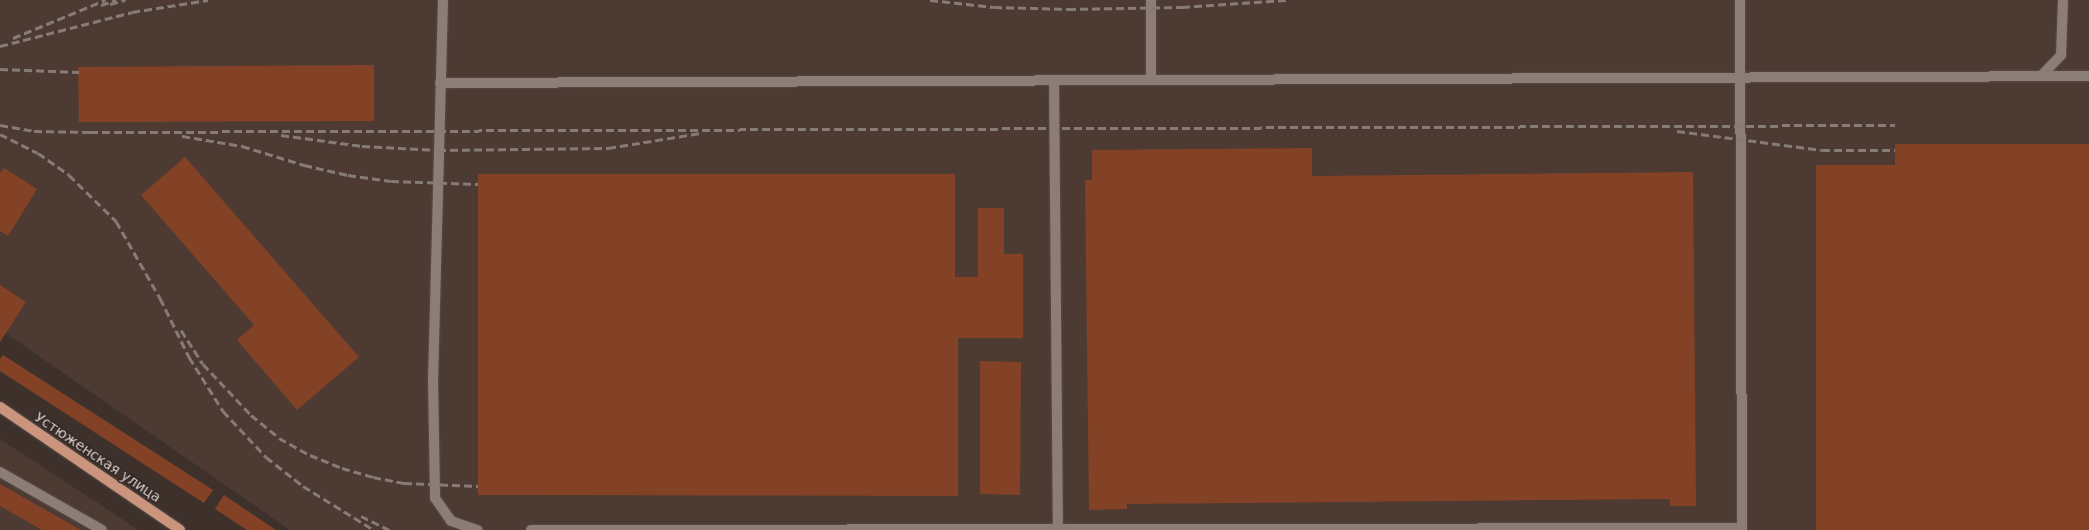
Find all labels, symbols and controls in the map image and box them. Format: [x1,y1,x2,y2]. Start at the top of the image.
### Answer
street label: Устюженская улица [32,408,164,506]

